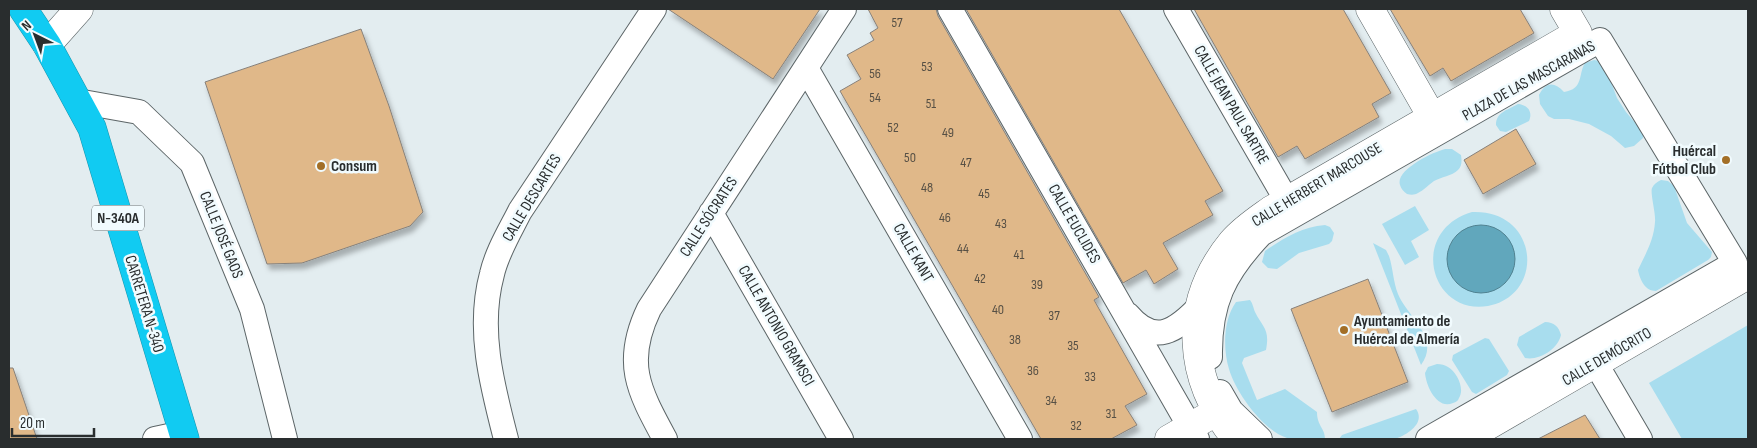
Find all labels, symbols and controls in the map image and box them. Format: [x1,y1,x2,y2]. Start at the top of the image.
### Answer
north arrow [10,10,60,60]
house number: 57 [891,14,903,31]
text: N [18,17,35,35]
street label: PLAZA DE LAS MASCARANAS [1459,36,1599,125]
street label: CALLE JEAN PAUL SARTRE [1189,42,1273,168]
house number: 53 [921,58,933,75]
house number: 56 [869,65,881,82]
house number: 54 [869,89,881,106]
house number: 51 [926,95,936,112]
house number: 52 [887,119,899,136]
house number: 49 [942,124,954,141]
street label: CALLE HERBERT MARCOUSE [1249,139,1385,231]
place label: Huércal Fútbol Club [1652,142,1716,179]
house number: 50 [904,149,916,166]
street label: CALLE DESCARTES [498,151,566,245]
house number: 47 [960,154,972,171]
marker: Huércal Fútbol Club [1720,154,1732,166]
place label: Consum [331,157,377,176]
marker: Consum [315,160,327,172]
street label: CALLE SÓCRATES [676,173,742,261]
house number: 48 [921,179,933,196]
street label: CALLE EUCLIDES [1044,181,1104,267]
house number: 45 [978,185,990,202]
street label: CALLE JOSÉ GAOS [195,189,247,281]
road number: N-340A [92,206,144,230]
house number: 46 [939,209,951,226]
house number: 43 [995,215,1007,232]
street label: CALLE KANT [889,220,938,286]
house number: 44 [957,240,969,257]
house number: 41 [1014,246,1024,263]
street label: CARRETERA N-340 [120,253,168,355]
street label: CALLE ANTONIO GRAMSCI [734,262,818,390]
house number: 42 [974,270,986,287]
house number: 39 [1031,276,1043,293]
house number: 40 [992,301,1004,318]
house number: 37 [1048,307,1060,324]
place label: Ayuntamiento de Huércal de Almería [1353,312,1460,349]
marker: Ayuntamiento de Huércal de Almería [1338,324,1350,336]
street label: CALLE DEMÓCRITO [1559,324,1655,390]
house number: 38 [1009,331,1021,348]
house number: 35 [1067,337,1079,354]
house number: 36 [1027,362,1039,379]
house number: 33 [1084,368,1096,385]
house number: 34 [1045,392,1057,409]
house number: 31 [1106,405,1116,422]
scale bar [12,406,95,438]
text: 20 m [20,414,45,433]
house number: 32 [1070,417,1082,434]

